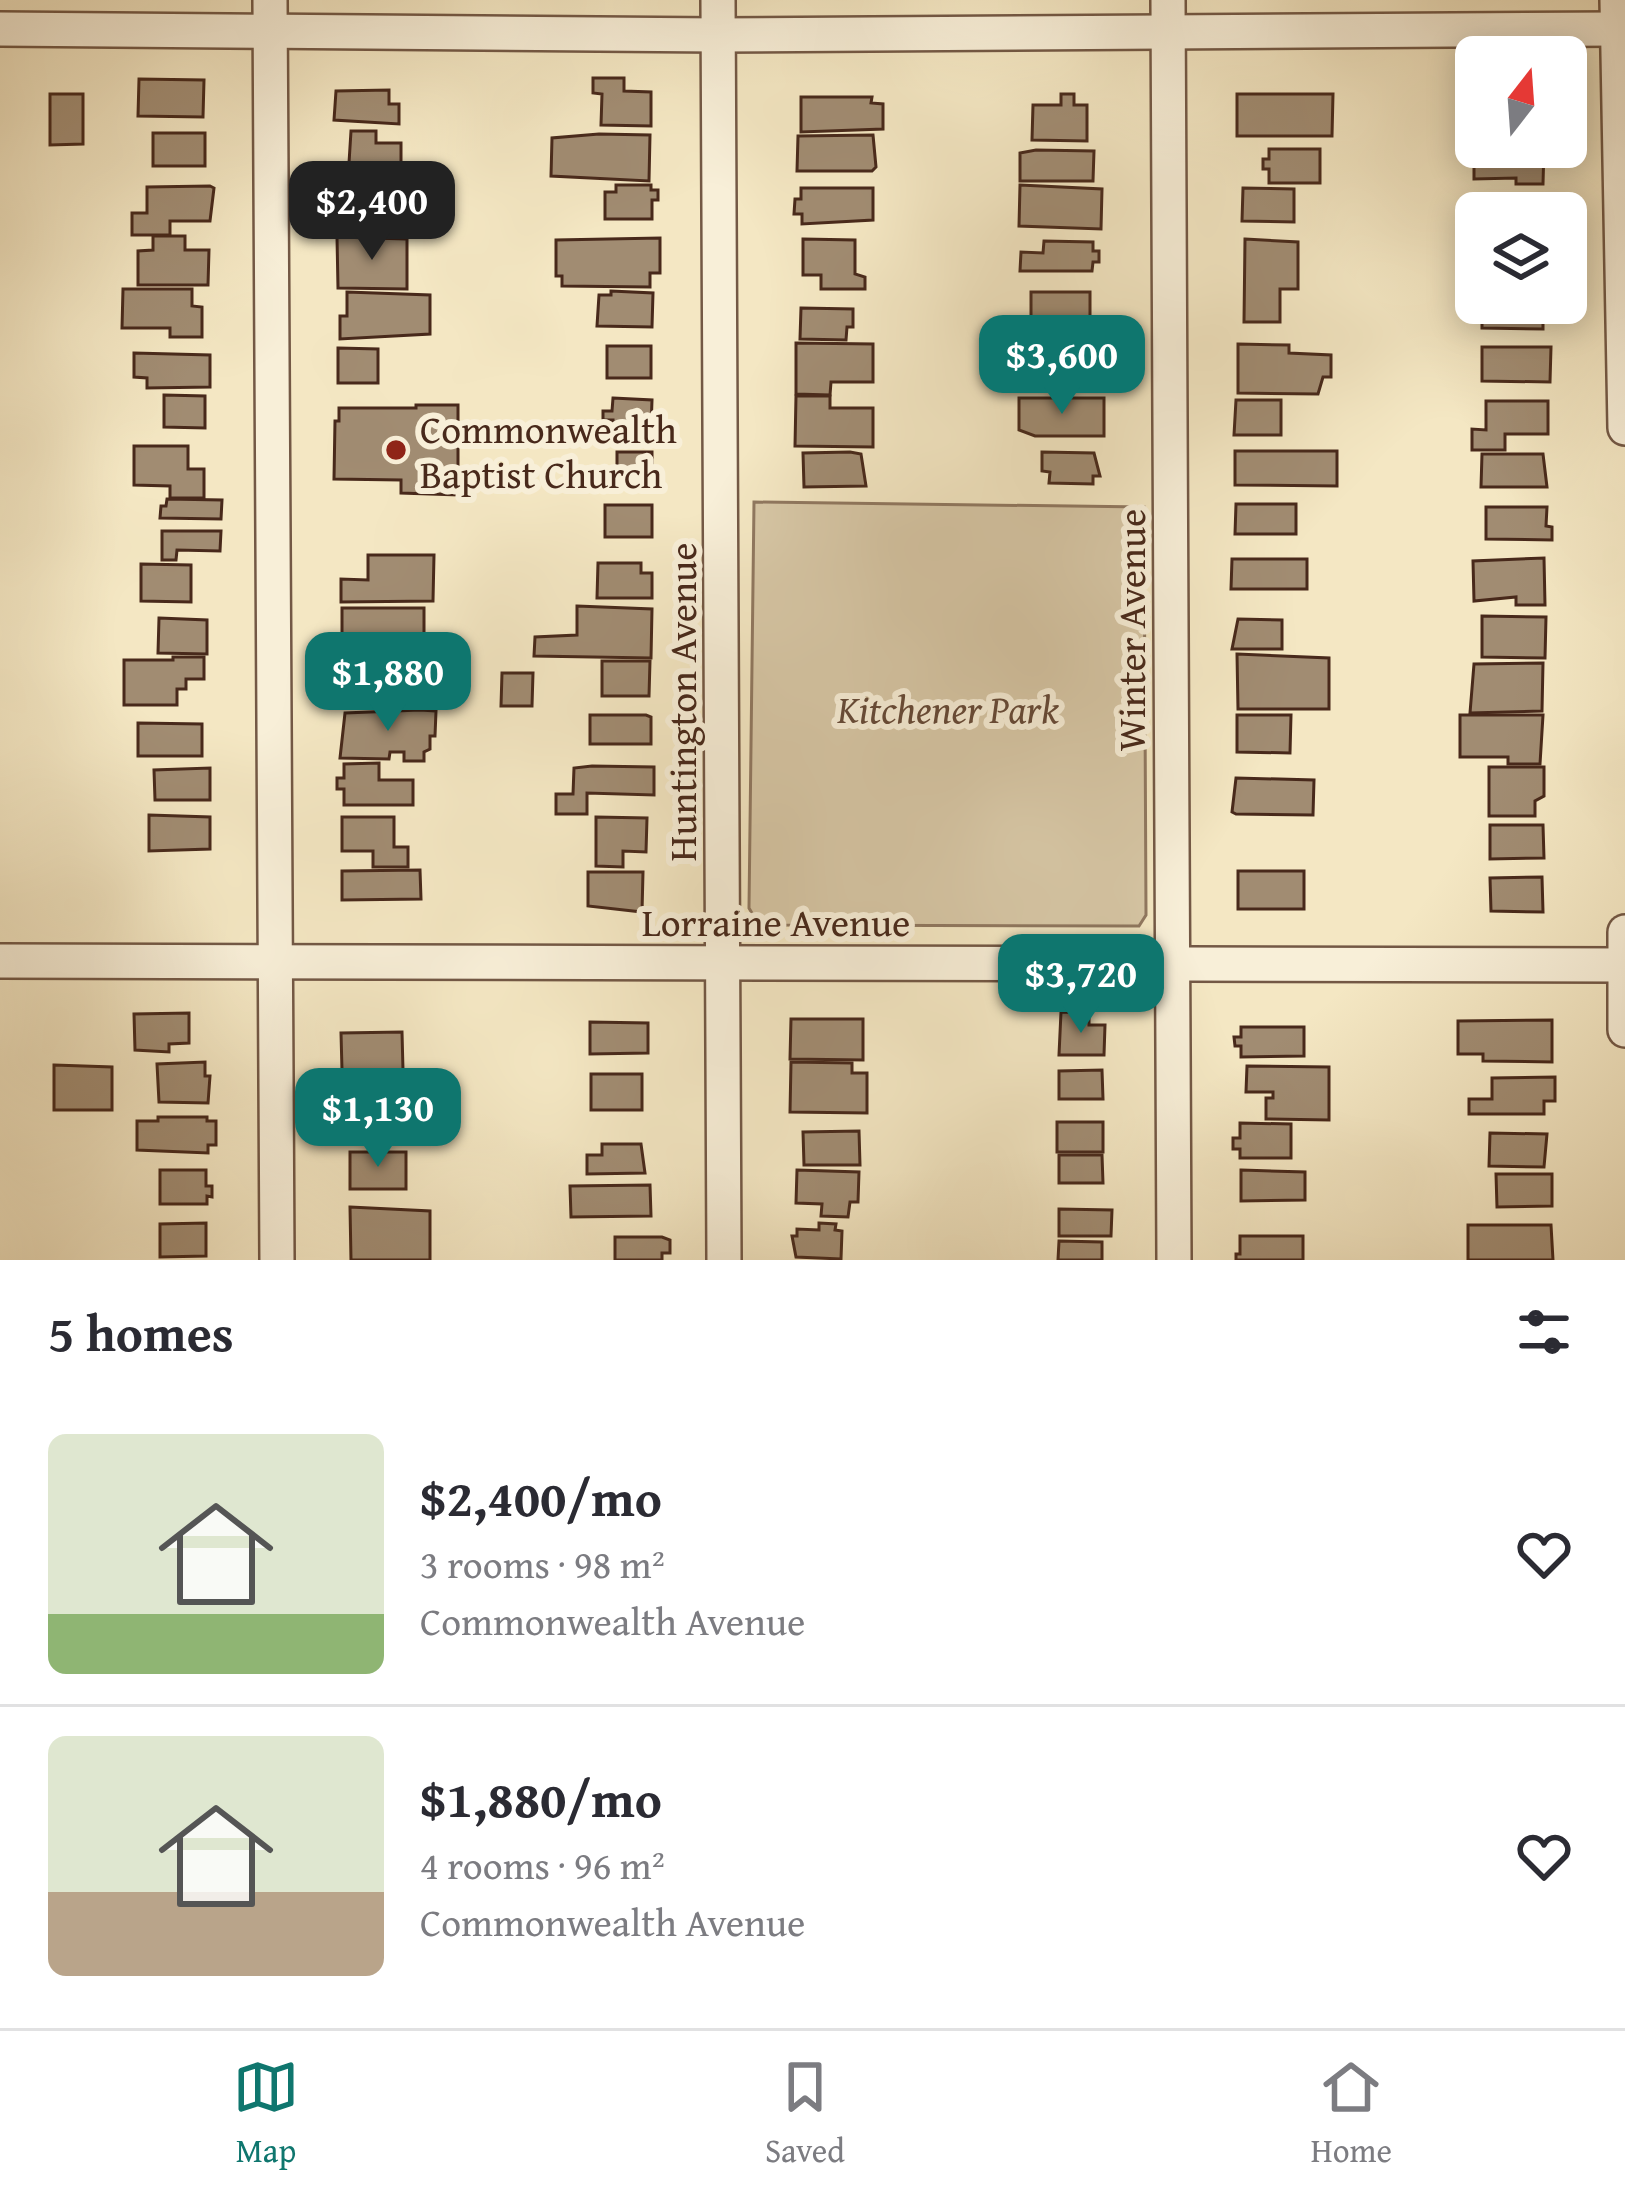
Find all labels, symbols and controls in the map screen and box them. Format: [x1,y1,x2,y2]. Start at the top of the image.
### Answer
north arrow [1455,36,1587,168]
map controls [1455,36,1587,324]
pin: $2,400 [274,161,470,263]
text: $2,400 [316,171,428,228]
button: layers [1455,192,1587,324]
pin: $3,600 [964,315,1160,417]
text: $3,600 [1006,325,1118,382]
place label: Commonwealth Baptist Church [420,400,677,502]
marker: Commonwealth Baptist Church [383,437,409,463]
street label: Winter Avenue [1102,509,1159,751]
street label: Huntington Avenue [653,543,710,861]
pin: $1,880 [290,632,486,734]
text: $1,880 [332,642,444,699]
park label: Kitchener Park [836,680,1059,737]
street label: Lorraine Avenue [642,893,910,950]
pin: $3,720 [983,934,1179,1036]
text: $3,720 [1025,944,1137,1001]
pin: $1,130 [280,1068,476,1170]
text: $1,130 [322,1078,434,1135]
text: 5 homes [48,1295,234,1370]
icon: filters [1511,1299,1577,1365]
text: $2,400/mo [420,1460,662,1535]
icon: home [144,1482,288,1626]
icon: heart [1511,1521,1577,1587]
text: 3 rooms · 98 m² [420,1535,665,1592]
text: Commonwealth Avenue [420,1592,805,1649]
text: $1,880/mo [420,1761,662,1836]
icon: home [144,1784,288,1928]
icon: heart [1511,1823,1577,1889]
text: 4 rooms · 96 m² [420,1836,665,1893]
text: Commonwealth Avenue [420,1893,805,1950]
tab: Map [233,2054,299,2174]
tab: Saved [765,2054,845,2174]
tab: Home [1311,2054,1392,2174]

